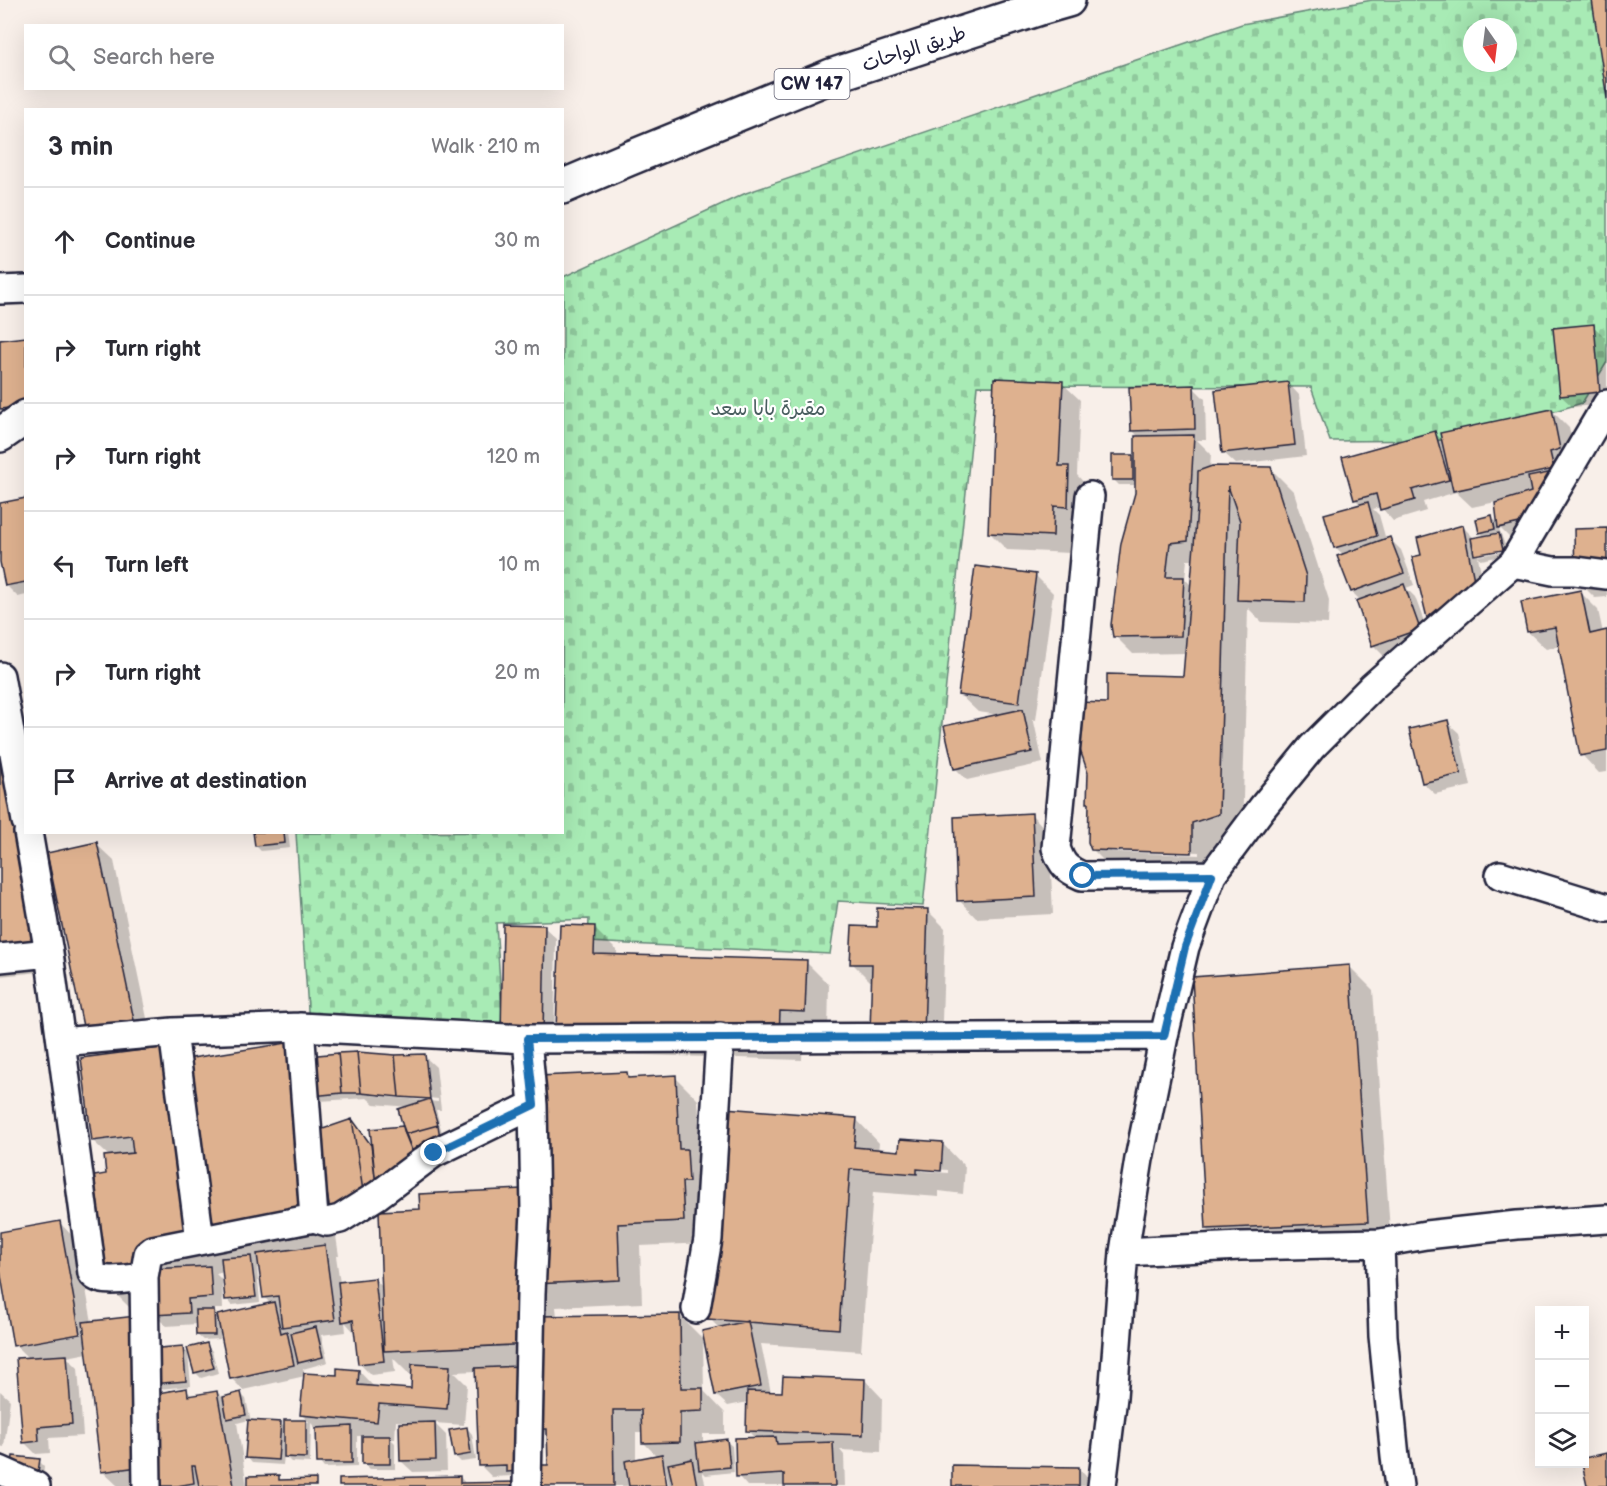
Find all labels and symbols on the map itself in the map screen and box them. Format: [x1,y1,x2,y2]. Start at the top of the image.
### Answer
north arrow [1463,18,1517,72]
street label: طريق الواحات [859,21,969,77]
road number: CW 147 [774,69,850,99]
park label: مقبرة بابا سعد [710,397,826,421]
route start [1069,862,1095,888]
route end [420,1139,446,1165]

